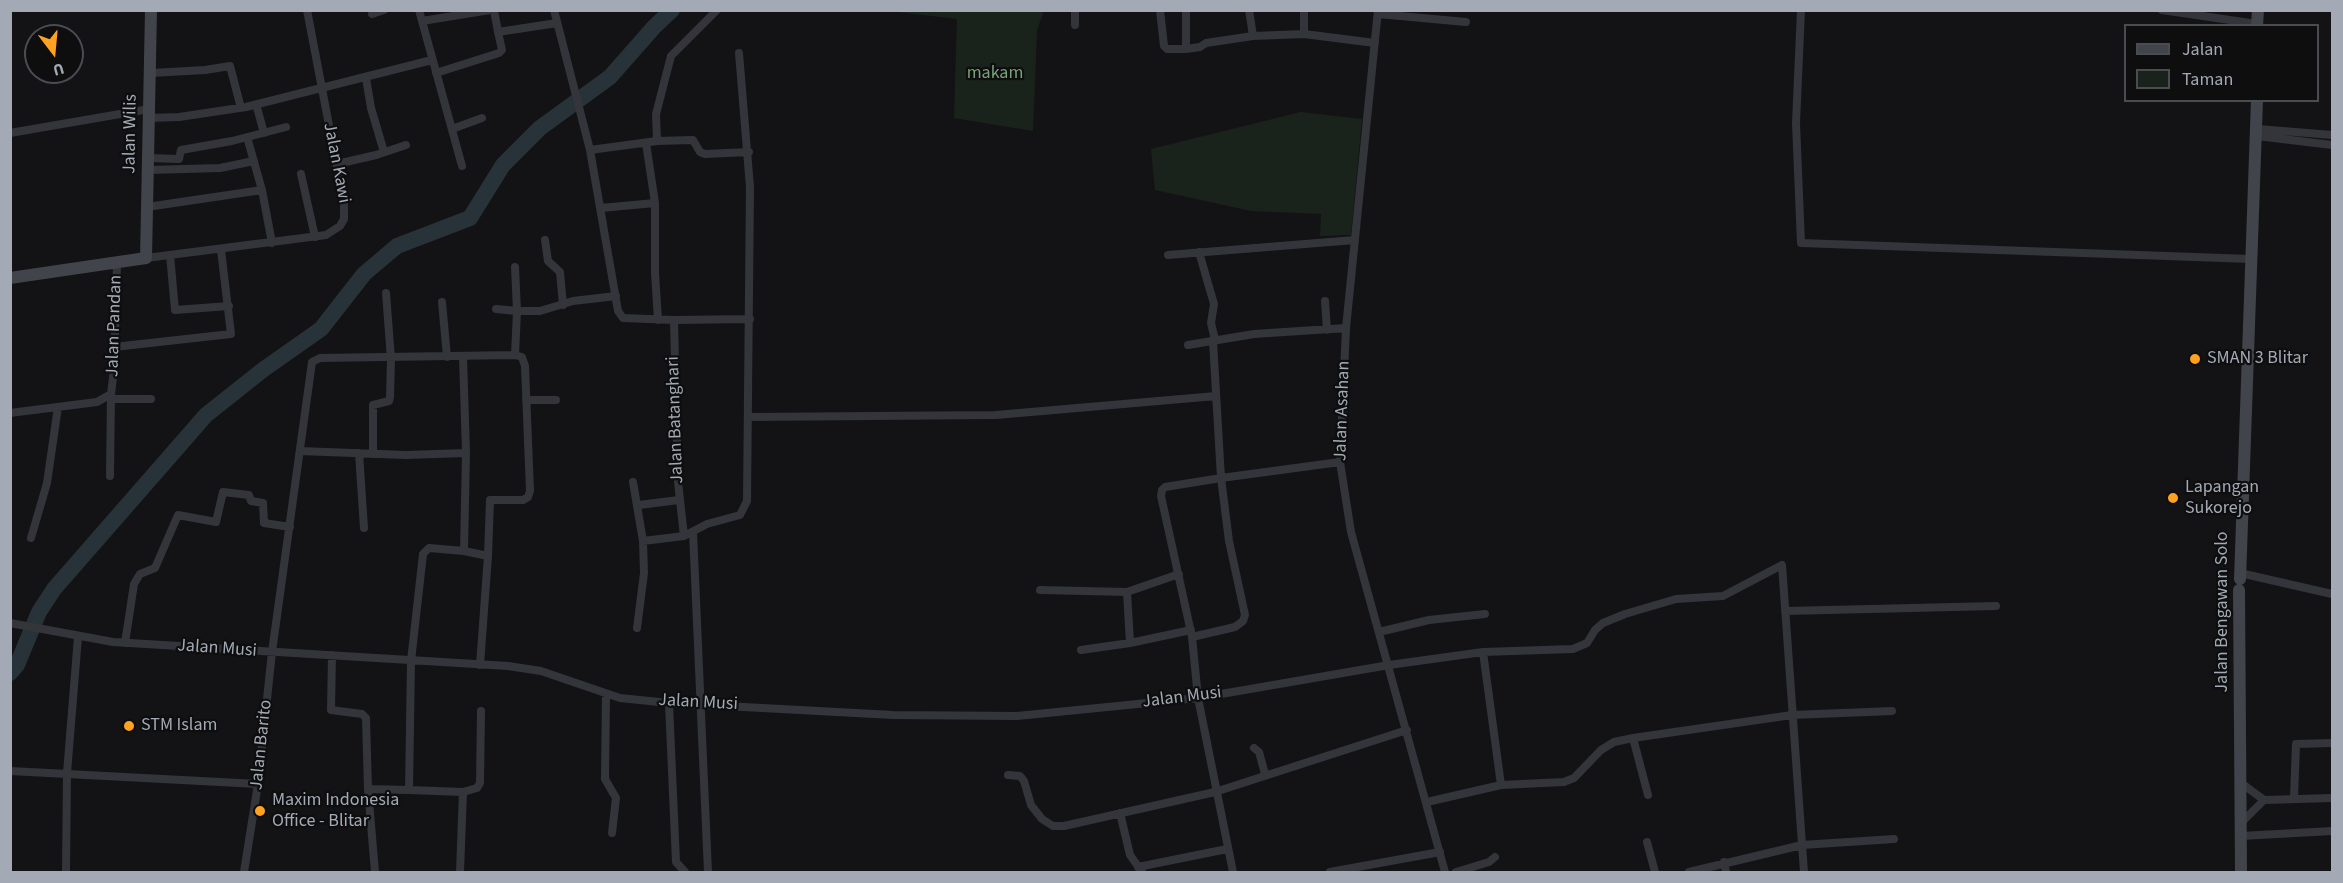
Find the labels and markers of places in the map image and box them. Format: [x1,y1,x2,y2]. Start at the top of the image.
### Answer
place label: SMAN 3 Blitar [2207,348,2308,370]
marker: SMAN 3 Blitar [2188,352,2202,366]
place label: Lapangan Sukorejo [2185,477,2259,520]
marker: Lapangan Sukorejo [2166,491,2180,505]
place label: STM Islam [141,715,217,737]
marker: STM Islam [122,719,136,733]
place label: Maxim Indonesia Office - Blitar [272,790,399,832]
marker: Maxim Indonesia Office - Blitar [253,804,267,818]

